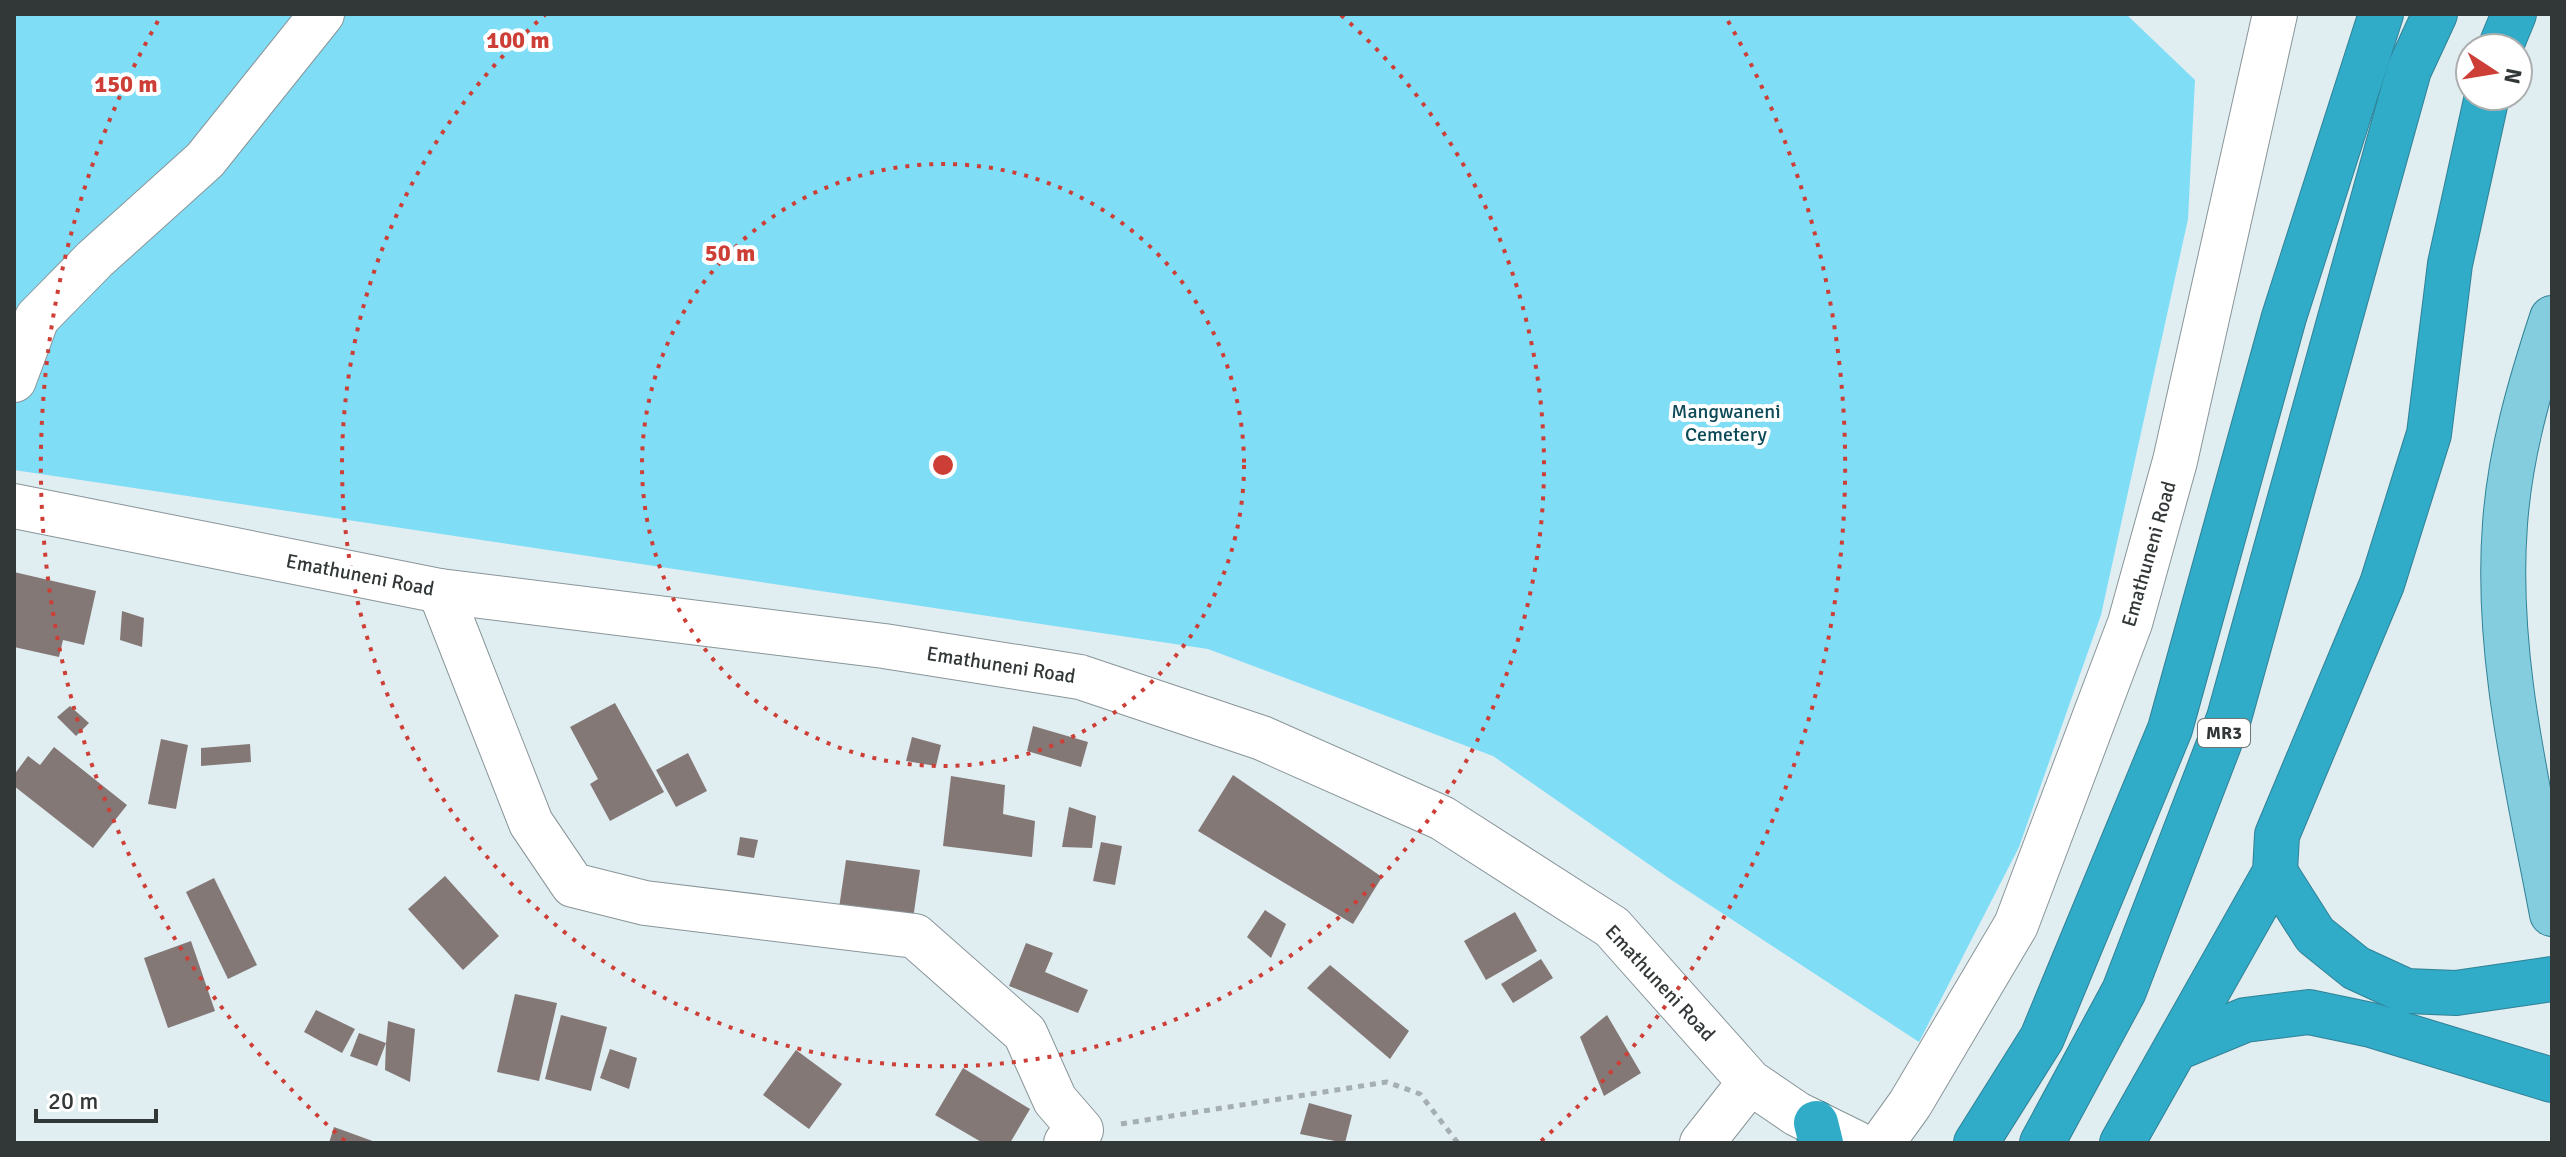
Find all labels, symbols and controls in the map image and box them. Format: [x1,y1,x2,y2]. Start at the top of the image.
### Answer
text: 100 m [486,25,550,55]
north arrow [2454,32,2534,112]
text: N [2498,66,2528,86]
text: 150 m [94,69,158,99]
text: 50 m [705,238,755,268]
park label: Mangwaneni Cemetery [1671,399,1781,447]
centre of rings [929,451,957,479]
street label: Emathuneni Road [2116,478,2182,630]
street label: Emathuneni Road [284,548,436,602]
street label: Emathuneni Road [925,641,1077,689]
road number: MR3 [2198,719,2250,747]
street label: Emathuneni Road [1600,919,1720,1047]
scale bar [36,1073,156,1123]
text: 20 m [48,1086,98,1116]

